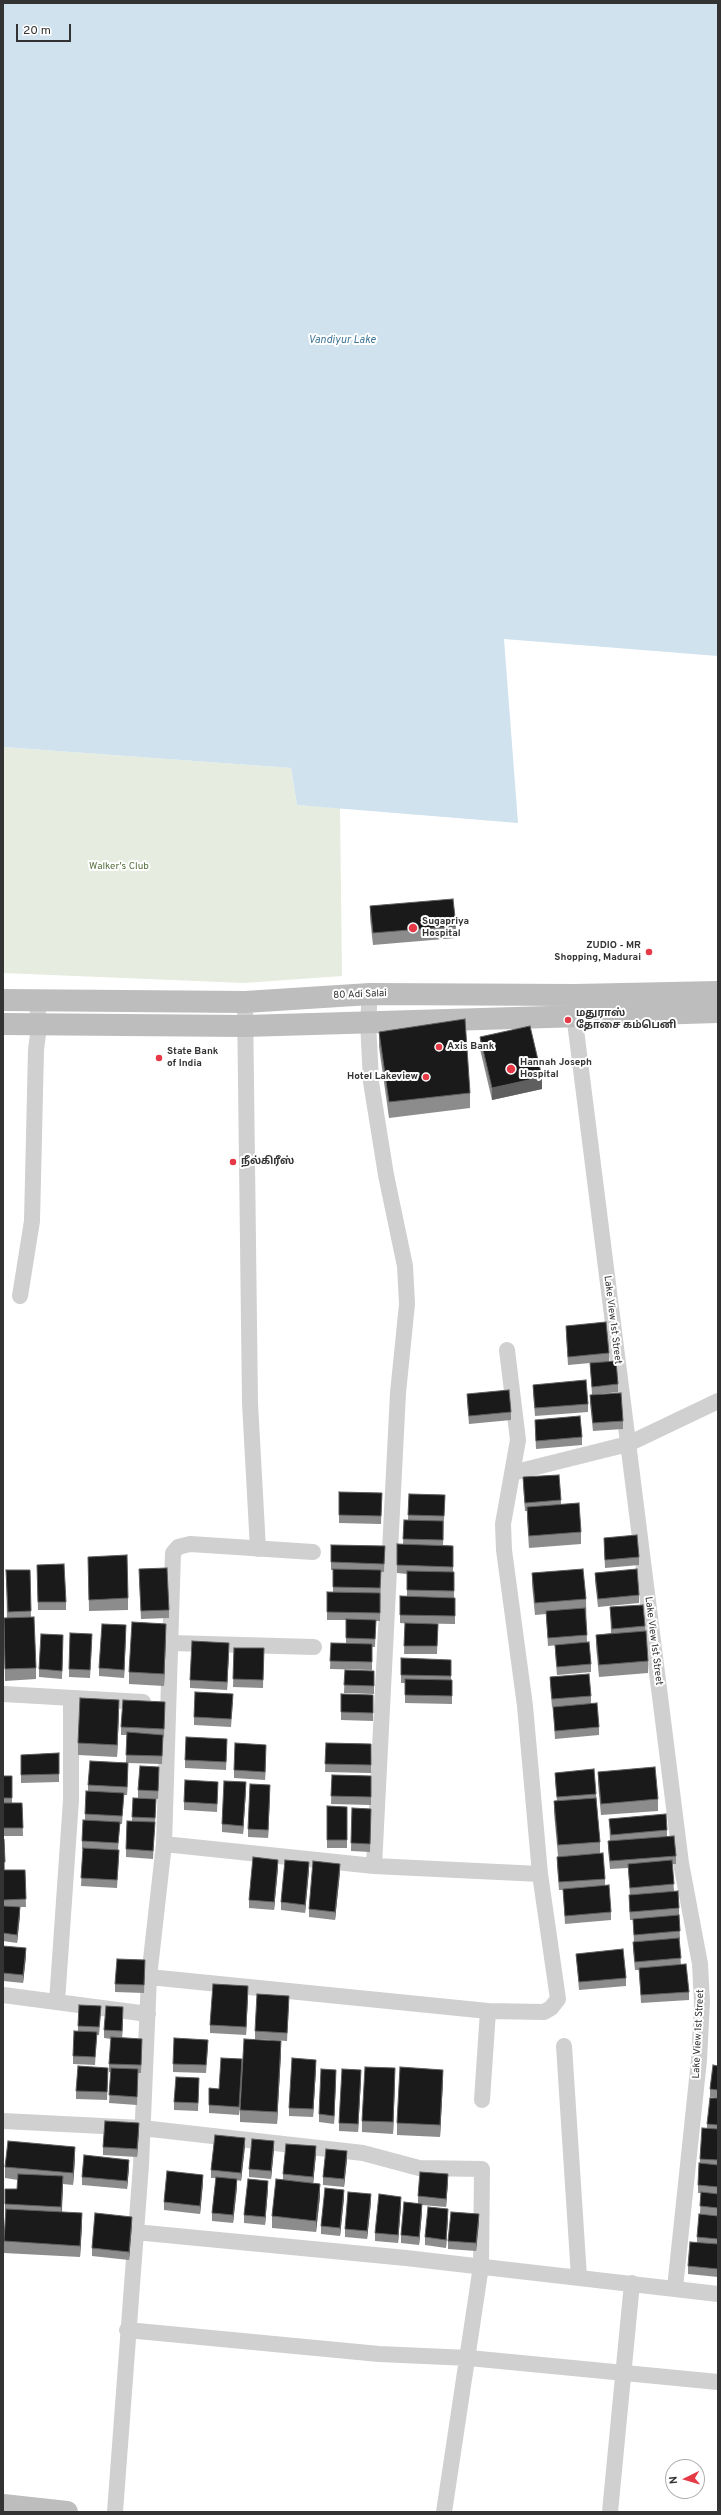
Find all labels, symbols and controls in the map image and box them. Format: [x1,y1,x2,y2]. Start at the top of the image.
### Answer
scale bar [18,16,73,42]
text: 20 m [23,23,51,39]
water label: Vandiyur Lake [308,334,376,348]
park label: Walker's Club [89,861,149,873]
place label: Sugapriya Hospital [422,916,469,940]
marker: Sugapriya Hospital [407,922,419,934]
place label: ZUDIO - MR Shopping, Madurai [554,940,641,964]
marker: ZUDIO - MR Shopping, Madurai [644,947,654,957]
street label: 80 Adi Salai [333,988,387,1002]
place label: மதுராஸ் தோசை கம்பெனி [576,1008,676,1032]
marker: மதுராஸ் தோசை கம்பெனி [563,1015,573,1025]
place label: Axis Bank [447,1041,494,1053]
marker: Axis Bank [434,1042,444,1052]
place label: State Bank of India [167,1046,218,1070]
marker: State Bank of India [154,1053,164,1063]
place label: Hannah Joseph Hospital [520,1057,592,1080]
marker: Hannah Joseph Hospital [505,1063,517,1075]
place label: Hotel Lakeview [347,1071,418,1083]
marker: Hotel Lakeview [421,1072,431,1082]
place label: நீல்கிரீஸ் [241,1156,294,1168]
marker: நீல்கிரீஸ் [228,1157,238,1167]
street label: Lake View 1st Street [601,1275,623,1365]
street label: Lake View 1st Street [642,1596,664,1686]
street label: Lake View 1st Street [691,1989,707,2079]
north arrow [665,2459,705,2499]
text: N [667,2475,681,2485]

